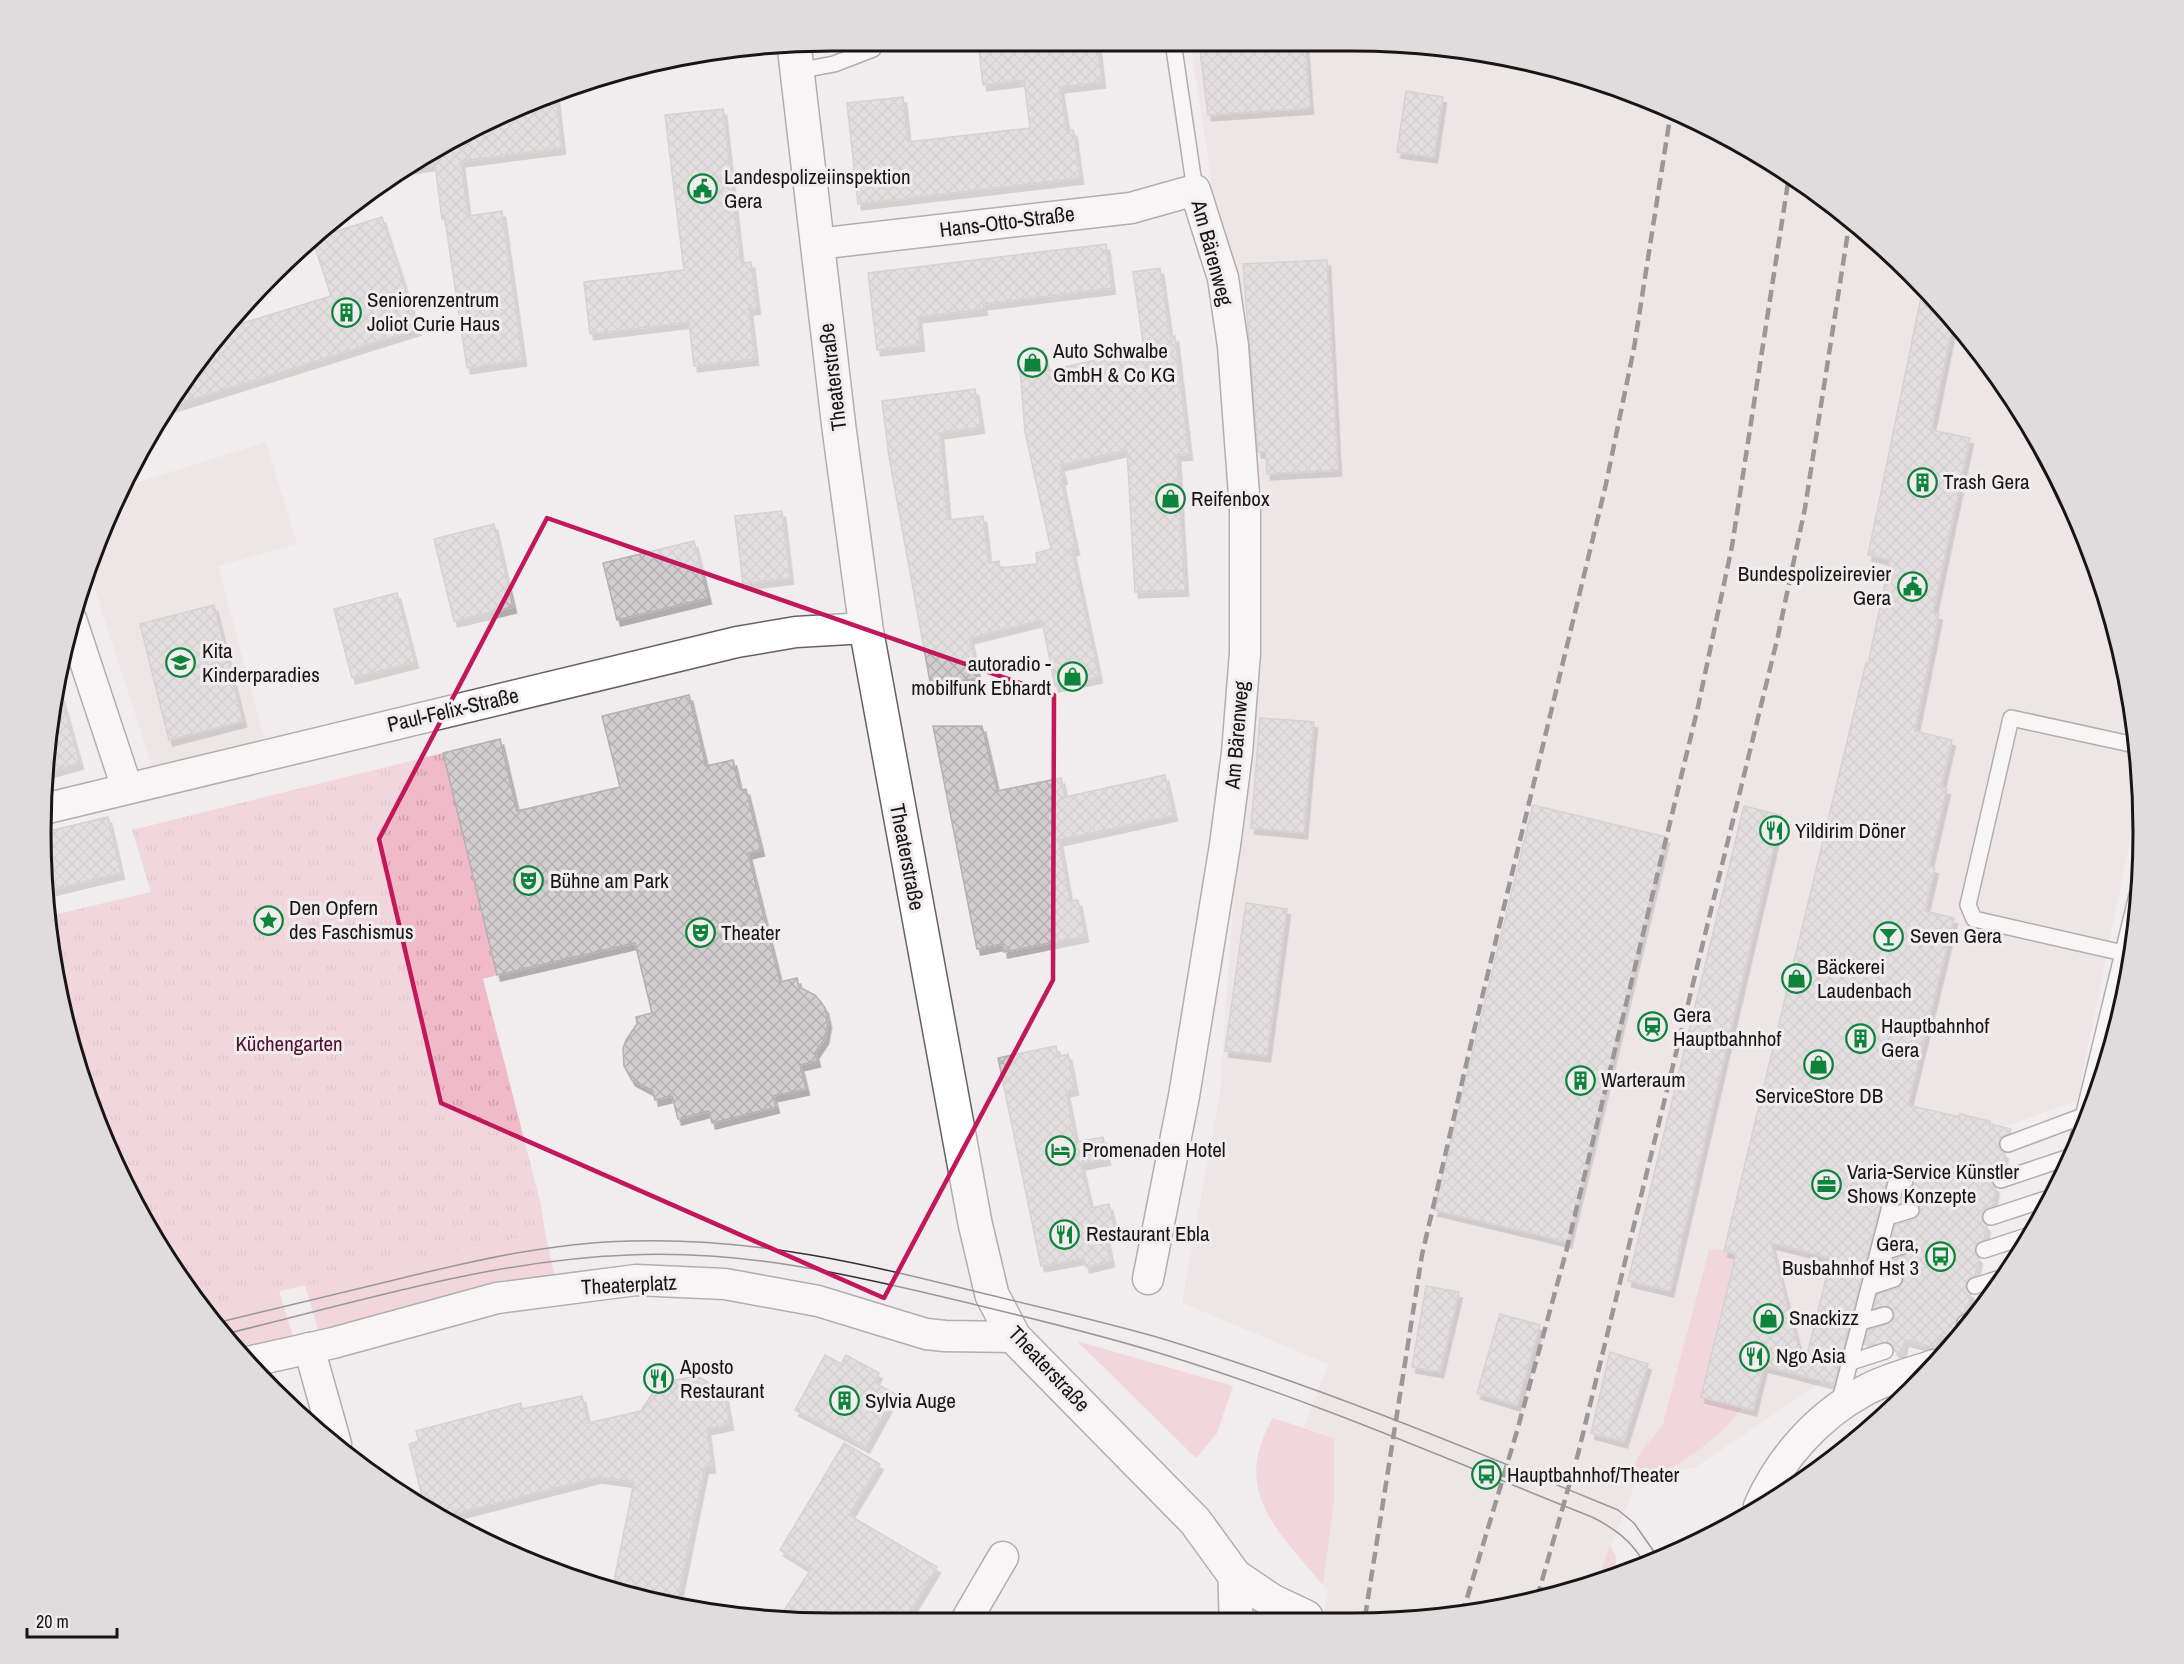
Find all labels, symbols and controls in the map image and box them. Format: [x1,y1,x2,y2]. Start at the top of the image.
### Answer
place label: Landespolizeiinspektion Gera [724,162,911,215]
public building icon: Landespolizeiinspektion Gera [687,173,719,205]
street label: Am Bärenweg [1184,196,1241,309]
street label: Hans-Otto-Straße [938,199,1076,244]
place label: Seniorenzentrum Joliot Curie Haus [367,285,500,338]
building icon: Seniorenzentrum Joliot Curie Haus [330,296,362,328]
street label: Theaterstraße [812,322,853,433]
place label: Auto Schwalbe GmbH & Co KG [1052,336,1176,389]
shop icon: Auto Schwalbe GmbH & Co KG [1016,347,1048,379]
building icon: Trash Gera [1906,466,1938,498]
place label: Trash Gera [1943,467,2030,496]
shop icon: Reifenbox [1154,483,1186,515]
place label: Reifenbox [1191,484,1270,513]
place label: Bundespolizeirevier Gera [1738,559,1891,612]
public building icon: Bundespolizeirevier Gera [1896,570,1928,602]
place label: Kita Kinderparadies [202,636,320,689]
school or university icon: Kita Kinderparadies [165,647,197,679]
place label: autoradio - mobilfunk Ebhardt [911,649,1051,702]
shop icon: autoradio - mobilfunk Ebhardt [1056,660,1088,692]
street label: Am Bärenweg [1217,679,1256,791]
street label: Paul-Felix-Straße [384,680,521,739]
street label: Theaterstraße [883,801,932,913]
restaurant icon: Yildirim Döner [1758,815,1790,847]
place label: Yildirim Döner [1795,816,1906,845]
theatre icon: Bühne am Park [513,865,545,897]
place label: Bühne am Park [550,866,669,895]
place label: Den Opfern des Faschismus [289,893,414,946]
place icon: Den Opfern des Faschismus [252,904,284,936]
theatre icon: Theater [684,917,716,949]
place label: Theater [721,918,781,947]
bar icon: Seven Gera [1873,920,1905,952]
place label: Seven Gera [1910,921,2002,950]
place label: Bäckerei Laudenbach [1817,952,1912,1005]
shop icon: Bäckerei Laudenbach [1780,963,1812,995]
place label: Gera Hauptbahnhof [1673,1000,1781,1053]
station icon: Gera Hauptbahnhof [1636,1011,1668,1043]
place label: Hauptbahnhof Gera [1881,1011,1989,1064]
building icon: Hauptbahnhof Gera [1844,1022,1876,1054]
park label: Küchengarten [235,1029,343,1058]
shop icon: ServiceStore DB [1803,1049,1835,1081]
building icon: Warteraum [1564,1064,1596,1096]
place label: Warteraum [1601,1065,1686,1094]
place label: ServiceStore DB [1755,1081,1883,1110]
hotel icon: Promenaden Hotel [1045,1134,1077,1166]
place label: Promenaden Hotel [1082,1135,1226,1164]
place label: Varia-Service Künstler Shows Konzepte [1847,1157,2019,1210]
office icon: Varia-Service Künstler Shows Konzepte [1810,1168,1842,1200]
restaurant icon: Restaurant Ebla [1049,1218,1081,1250]
place label: Restaurant Ebla [1086,1219,1210,1248]
place label: Gera, Busbahnhof Hst 3 [1782,1229,1919,1282]
bus stop icon: Gera, Busbahnhof Hst 3 [1924,1240,1956,1272]
street label: Theaterplatz [580,1267,678,1301]
shop icon: Snackizz [1752,1302,1784,1334]
place label: Snackizz [1789,1303,1859,1332]
street label: Theaterstraße [1002,1319,1097,1418]
restaurant icon: Ngo Asia [1739,1340,1771,1372]
place label: Ngo Asia [1776,1341,1846,1370]
place label: Aposto Restaurant [679,1352,764,1405]
restaurant icon: Aposto Restaurant [643,1363,675,1395]
building icon: Sylvia Auge [828,1385,860,1417]
place label: Sylvia Auge [865,1386,956,1415]
bus stop icon: Hauptbahnhof/Theater [1470,1459,1502,1491]
place label: Hauptbahnhof/Theater [1507,1460,1680,1489]
scale bar [27,1601,117,1639]
text: 20 m [36,1609,69,1634]

